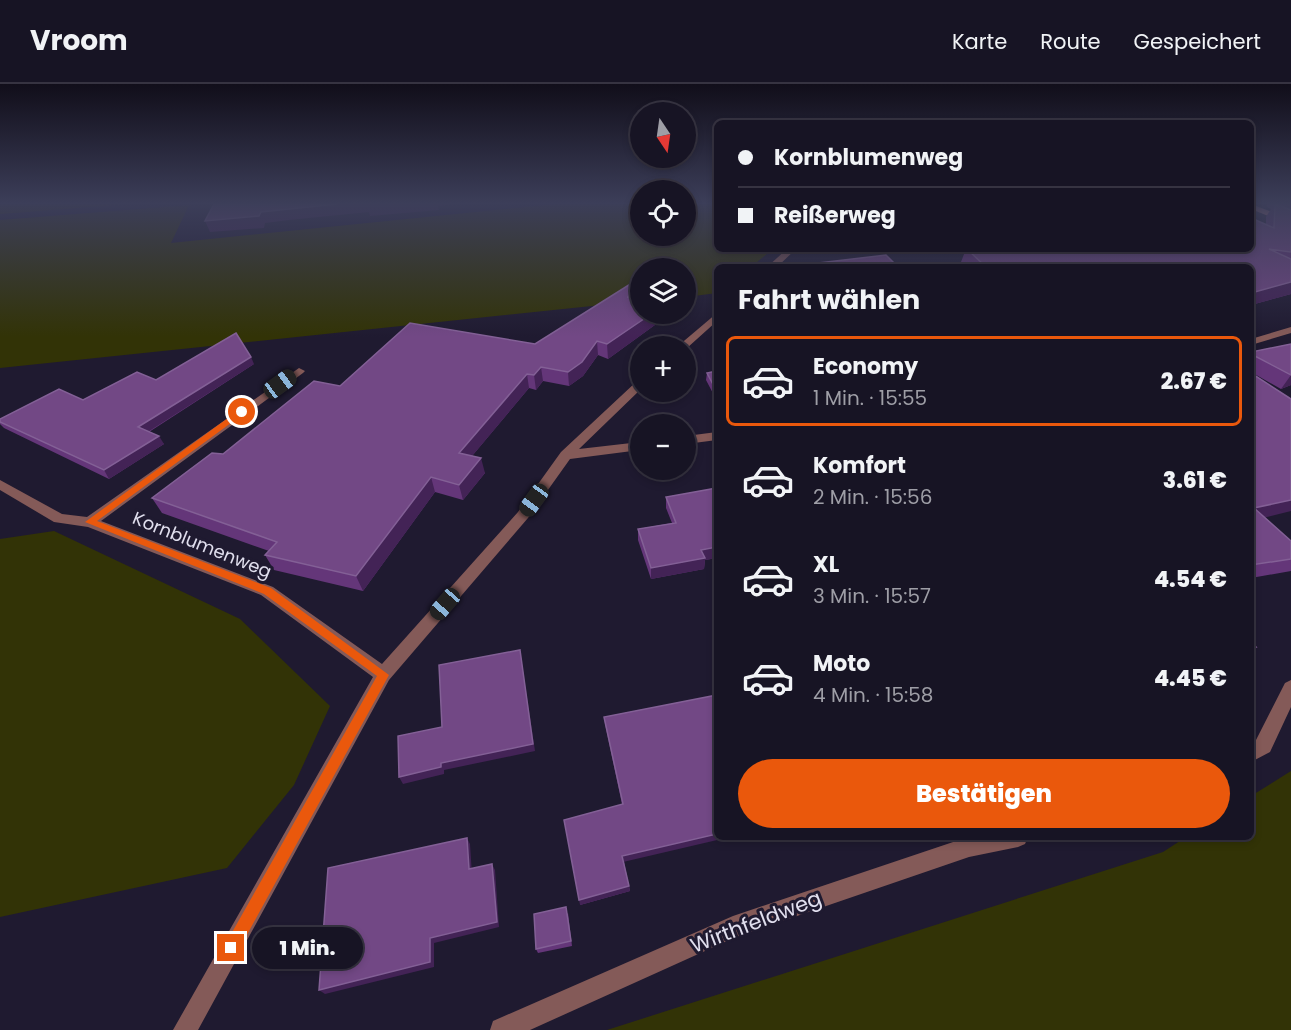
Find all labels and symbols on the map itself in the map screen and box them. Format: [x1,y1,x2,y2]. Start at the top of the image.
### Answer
north arrow [630,102,696,168]
car [260,366,300,402]
route start [228,398,255,425]
car [516,480,552,520]
street label: Kornblumenweg [129,505,275,584]
car [426,585,464,623]
street label: Wirthfeldweg [686,883,826,960]
callout: 1 Min. [252,927,363,969]
route end [217,934,244,961]

